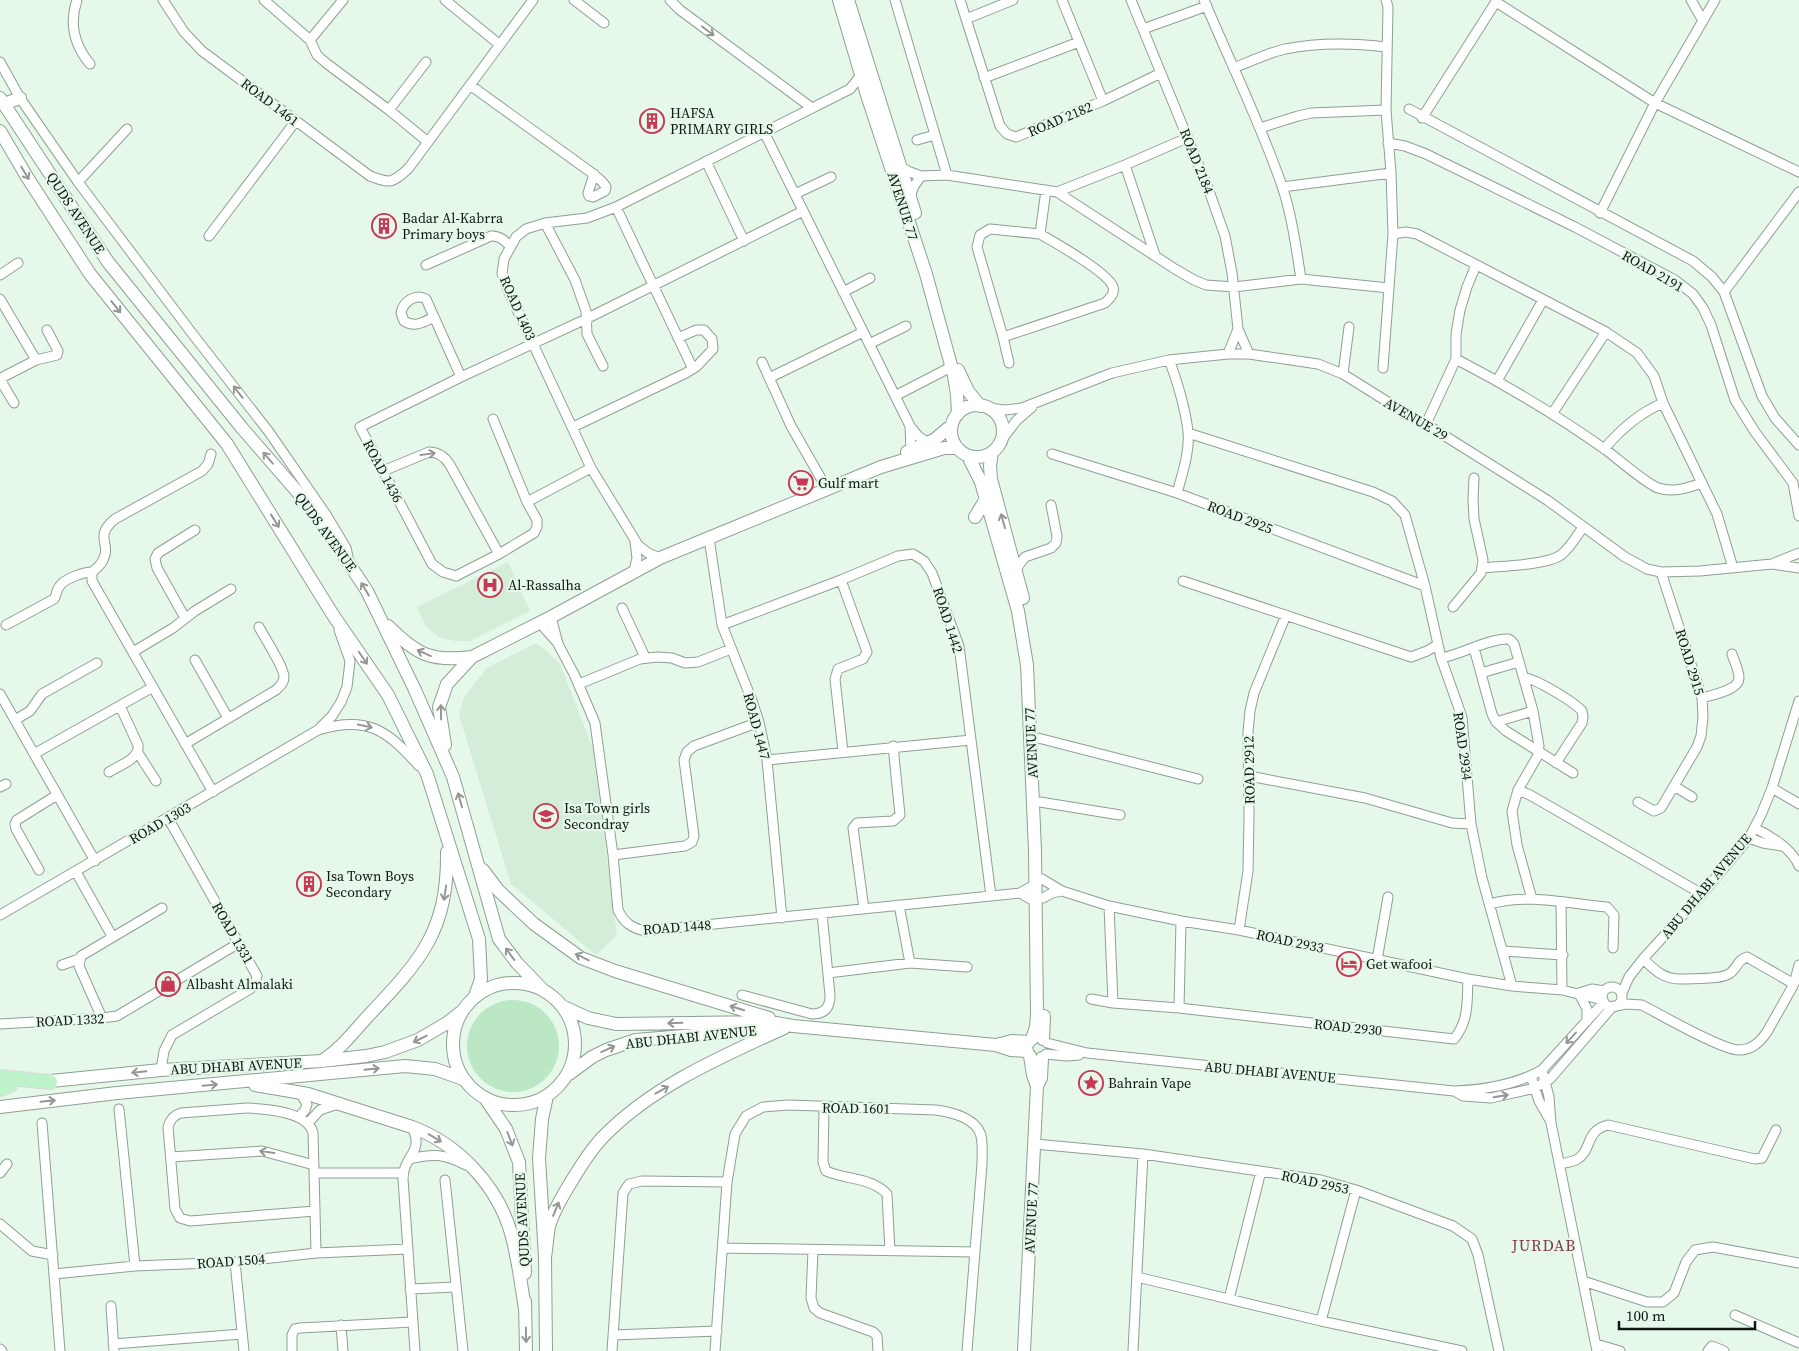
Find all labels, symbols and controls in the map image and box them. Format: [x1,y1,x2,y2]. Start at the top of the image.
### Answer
one-way arrow [701,26,715,36]
street label: ROAD 1461 [237,73,303,131]
street label: ROAD 2182 [1025,96,1095,142]
place label: HAFSA PRIMARY GIRLS [670,103,773,139]
building icon: HAFSA PRIMARY GIRLS [639,108,665,134]
street label: ROAD 2184 [1175,125,1219,197]
one-way arrow [20,165,30,179]
street label: QUDS AVENUE [42,168,110,258]
street label: AVENUE 77 [882,169,924,243]
place label: Badar Al-Kabrra Primary boys [402,208,504,244]
building icon: Badar Al-Kabrra Primary boys [371,213,397,239]
street label: ROAD 2191 [1618,245,1688,297]
street label: ROAD 1403 [495,273,541,343]
one-way arrow [111,300,122,313]
one-way arrow [233,386,244,399]
street label: AVENUE 29 [1380,393,1452,445]
street label: ROAD 1436 [358,436,408,506]
one-way arrow [420,449,436,459]
one-way arrow [263,452,274,465]
supermarket icon: Gulf mart [788,470,814,496]
place label: Gulf mart [818,473,879,493]
street label: QUDS AVENUE [290,488,362,576]
street label: ROAD 2925 [1204,495,1276,539]
one-way arrow [271,514,281,528]
one-way arrow [998,514,1007,530]
hospital icon: Al-Rassalha [477,572,503,598]
place label: Al-Rassalha [508,575,582,595]
one-way arrow [359,582,369,596]
street label: ROAD 1442 [928,584,968,656]
street label: ROAD 2915 [1670,626,1710,698]
one-way arrow [417,648,432,658]
one-way arrow [358,651,368,665]
street label: ROAD 1447 [738,690,776,762]
one-way arrow [436,704,446,720]
street label: AVENUE 77 [1019,707,1043,779]
street label: ROAD 2934 [1448,711,1478,781]
one-way arrow [357,722,373,731]
street label: ROAD 2912 [1238,736,1260,804]
one-way arrow [454,793,464,809]
street label: ROAD 1303 [125,797,195,849]
place label: Isa Town girls Secondray [564,798,650,834]
school or university icon: Isa Town girls Secondray [533,803,559,829]
street label: ABU DHABI AVENUE [1656,829,1756,943]
place label: Isa Town Boys Secondary [326,866,414,902]
building icon: Isa Town Boys Secondary [296,871,322,897]
one-way arrow [439,885,449,901]
street label: ROAD 1331 [207,898,259,968]
street label: ROAD 1448 [642,915,712,939]
street label: ROAD 2933 [1254,924,1326,958]
one-way arrow [505,947,515,961]
hotel icon: Get wafooi [1336,951,1362,977]
one-way arrow [575,952,590,962]
place label: Get wafooi [1366,954,1432,974]
shop icon: Albasht Almalaki [155,971,181,997]
place label: Albasht Almalaki [186,974,293,994]
one-way arrow [729,1002,745,1012]
street label: ROAD 1332 [35,1008,105,1032]
street label: ROAD 2930 [1313,1013,1383,1041]
one-way arrow [667,1018,683,1028]
street label: ABU DHABI AVENUE [625,1020,757,1054]
one-way arrow [1566,1031,1577,1044]
one-way arrow [413,1035,428,1044]
one-way arrow [600,1044,615,1054]
street label: ABU DHABI AVENUE [170,1053,302,1079]
street label: ABU DHABI AVENUE [1204,1056,1336,1088]
one-way arrow [364,1064,380,1074]
one-way arrow [131,1067,147,1077]
place icon: Bahrain Vape [1078,1070,1104,1096]
place label: Bahrain Vape [1108,1073,1191,1093]
one-way arrow [202,1080,218,1090]
one-way arrow [655,1084,669,1094]
one-way arrow [1492,1091,1508,1101]
one-way arrow [40,1096,56,1106]
street label: ROAD 1601 [822,1097,890,1119]
one-way arrow [506,1131,515,1146]
one-way arrow [428,1133,442,1143]
one-way arrow [260,1147,276,1157]
street label: ROAD 2953 [1279,1165,1351,1199]
street label: QUDS AVENUE [510,1173,534,1267]
street label: AVENUE 77 [1019,1182,1043,1254]
one-way arrow [552,1202,561,1217]
district label: JURDAB [1511,1234,1576,1256]
street label: ROAD 1504 [196,1249,266,1273]
scale bar [1619,1298,1755,1330]
text: 100 m [1626,1305,1666,1326]
one-way arrow [521,1326,531,1342]

